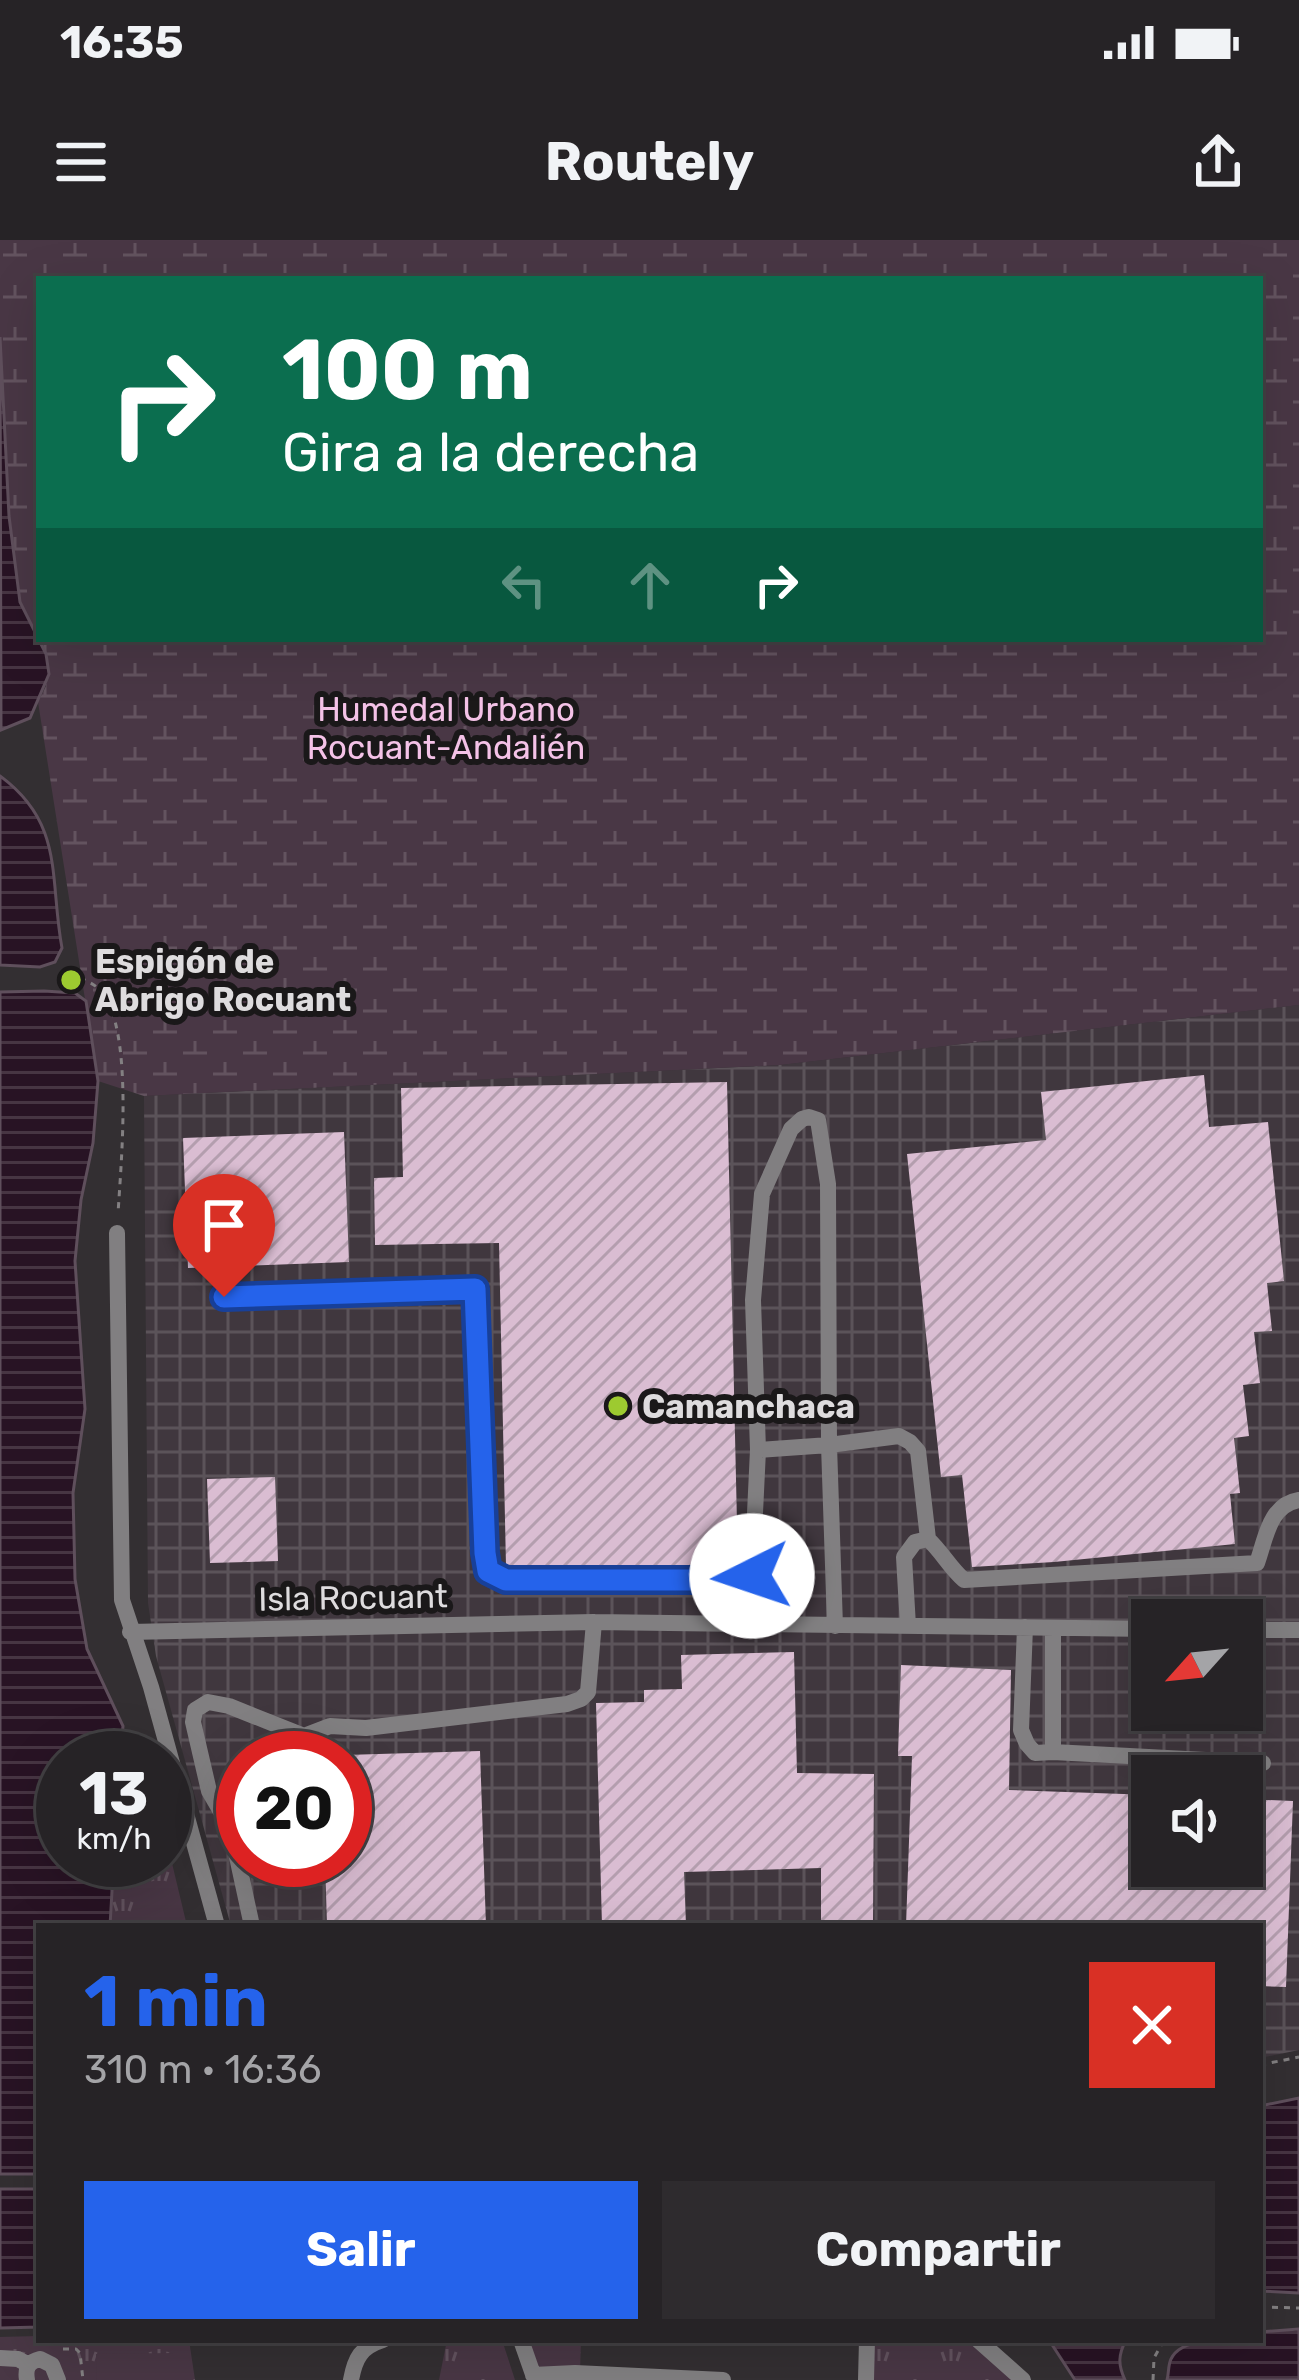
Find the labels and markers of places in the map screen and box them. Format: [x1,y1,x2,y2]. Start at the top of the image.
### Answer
place label: Espigón de Abrigo Rocuant [95,942,351,1019]
marker: Espigón de Abrigo Rocuant [58,967,84,993]
pin [173,1174,275,1297]
place label: Camanchaca [642,1387,855,1426]
marker: Camanchaca [605,1393,631,1419]

